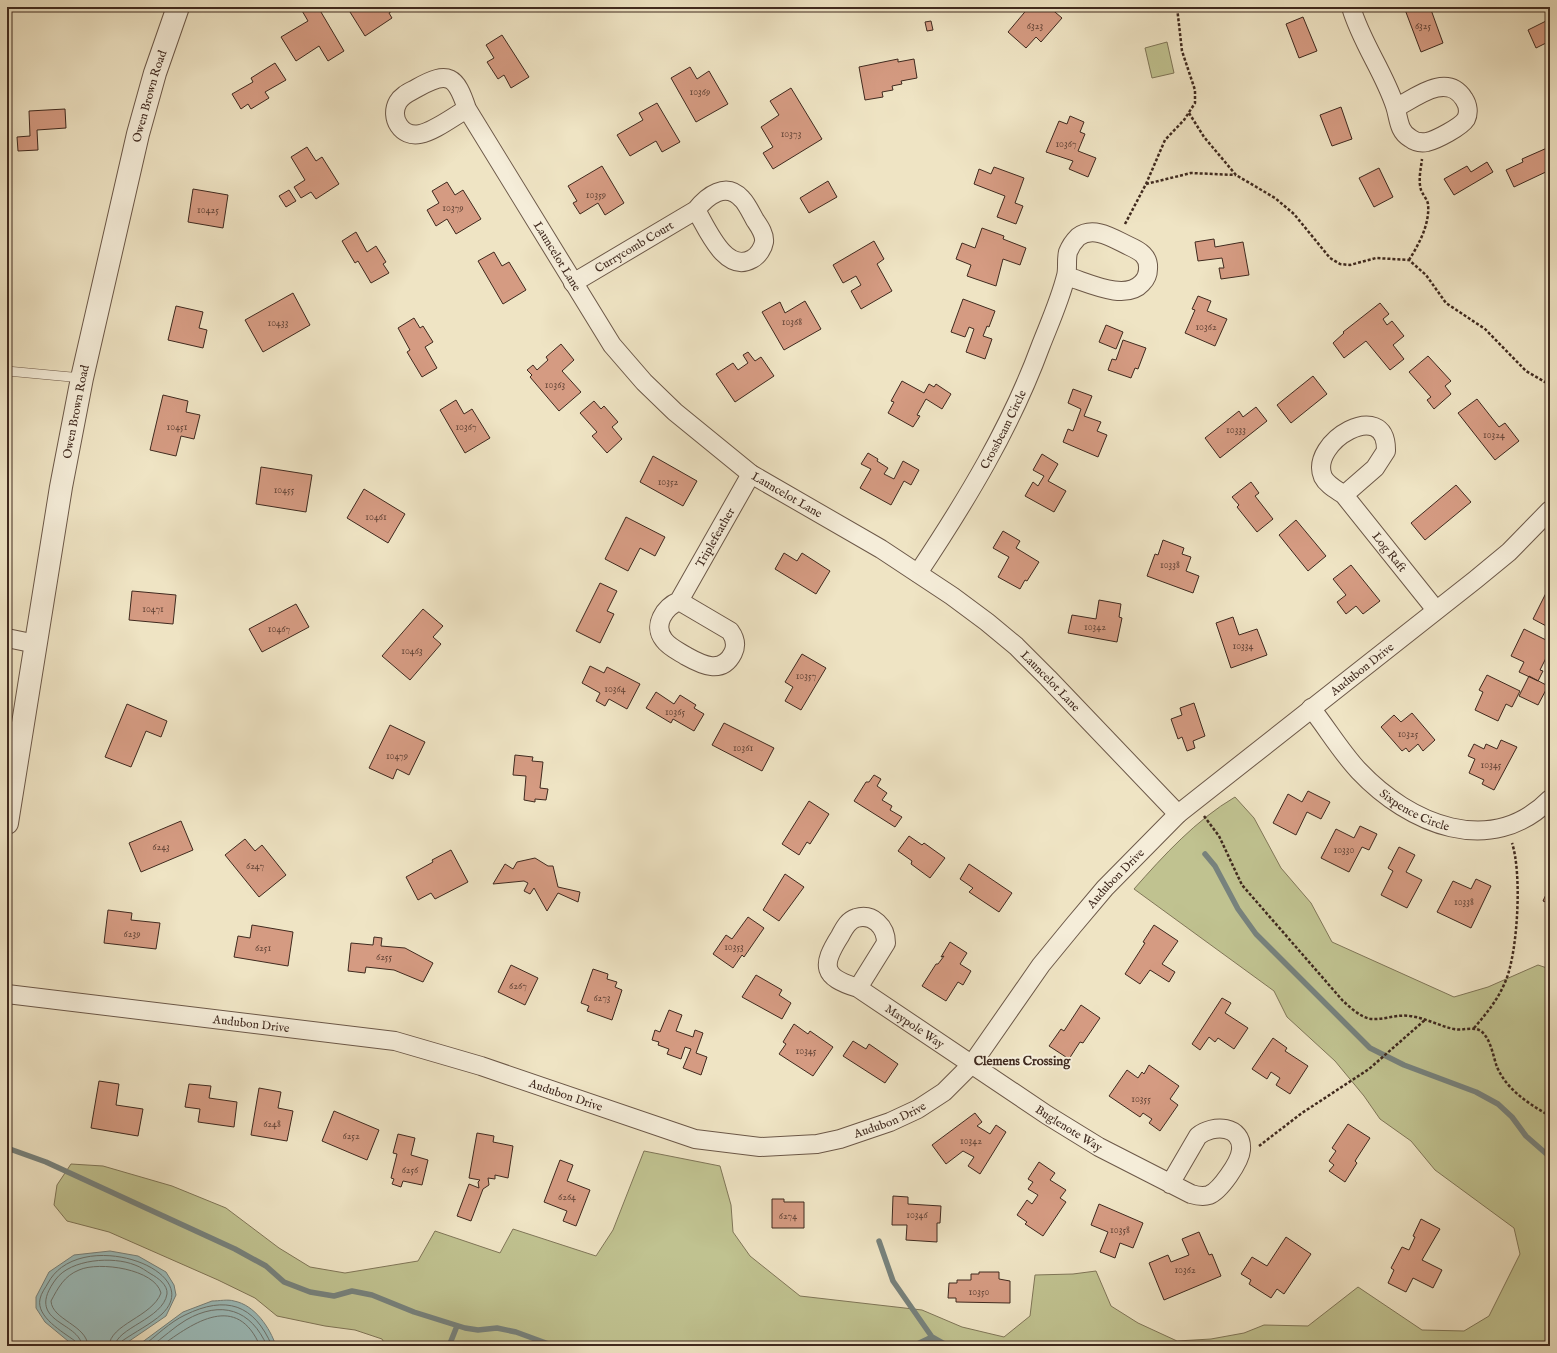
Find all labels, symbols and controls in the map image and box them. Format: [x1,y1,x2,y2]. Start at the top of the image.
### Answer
house number: 6323 [1027,20,1043,33]
house number: 6325 [1415,20,1431,33]
street label: Owen Brown Road [129,48,171,144]
house number: 10369 [690,86,710,99]
house number: 10373 [781,128,802,141]
house number: 10367 [1055,138,1077,151]
house number: 10359 [586,189,606,202]
house number: 10379 [442,202,464,215]
house number: 10425 [197,204,219,217]
street label: Currycomb Court [592,218,676,276]
street label: Launcelot Lane [530,219,584,295]
house number: 10368 [782,316,802,329]
house number: 10433 [268,317,289,330]
house number: 10362 [1195,321,1217,334]
street label: Owen Brown Road [60,363,93,460]
house number: 10363 [545,379,565,392]
street label: Crossbeam Circle [977,387,1030,472]
house number: 10451 [167,421,188,434]
house number: 10367 [455,421,477,434]
house number: 10333 [1226,424,1246,437]
house number: 10324 [1483,429,1505,442]
street label: Launcelot Lane [749,469,825,522]
house number: 10352 [658,476,679,489]
house number: 10455 [274,484,295,497]
street label: Triplefeather [693,505,739,570]
house number: 10461 [365,511,387,524]
street label: Log Raft [1369,529,1410,575]
house number: 10338 [1160,559,1180,572]
house number: 10471 [142,603,164,616]
house number: 10342 [1084,621,1106,634]
house number: 10467 [268,623,291,636]
street label: Audubon Drive [1327,639,1398,700]
house number: 10334 [1233,640,1254,653]
house number: 10463 [401,645,423,658]
street label: Launcelot Lane [1017,648,1083,715]
house number: 10357 [796,670,817,683]
house number: 10364 [604,683,626,696]
house number: 10365 [665,706,685,719]
house number: 10325 [1398,728,1419,741]
house number: 10361 [733,742,753,755]
house number: 10479 [386,750,408,763]
house number: 10345 [1481,759,1502,772]
street label: Sixpence Circle [1376,786,1451,835]
house number: 6243 [152,841,170,854]
house number: 10330 [1334,844,1355,857]
street label: Audubon Drive [1083,845,1148,912]
house number: 6247 [246,860,264,873]
house number: 10338 [1454,896,1474,909]
house number: 6239 [123,928,141,941]
house number: 10353 [724,941,744,954]
house number: 6251 [255,942,271,955]
house number: 6255 [376,951,392,964]
house number: 6267 [509,980,527,993]
house number: 6273 [593,992,611,1005]
street label: Maypole Way [882,1001,947,1052]
street label: Audubon Drive [211,1012,291,1036]
house number: 10345 [796,1045,817,1058]
district label: Clemens Crossing [974,1053,1071,1070]
street label: Audubon Drive [526,1076,605,1115]
house number: 10355 [1131,1093,1151,1106]
street label: Audubon Drive [851,1098,930,1142]
street label: Buglenote Way [1032,1102,1105,1155]
house number: 6248 [263,1118,281,1131]
house number: 6252 [342,1130,360,1143]
house number: 10342 [960,1135,982,1148]
house number: 6256 [402,1164,419,1177]
house number: 6264 [558,1191,576,1204]
house number: 10346 [906,1209,929,1222]
house number: 6274 [779,1210,797,1223]
house number: 10358 [1110,1224,1130,1237]
house number: 10362 [1174,1264,1196,1277]
house number: 10350 [969,1286,989,1299]

